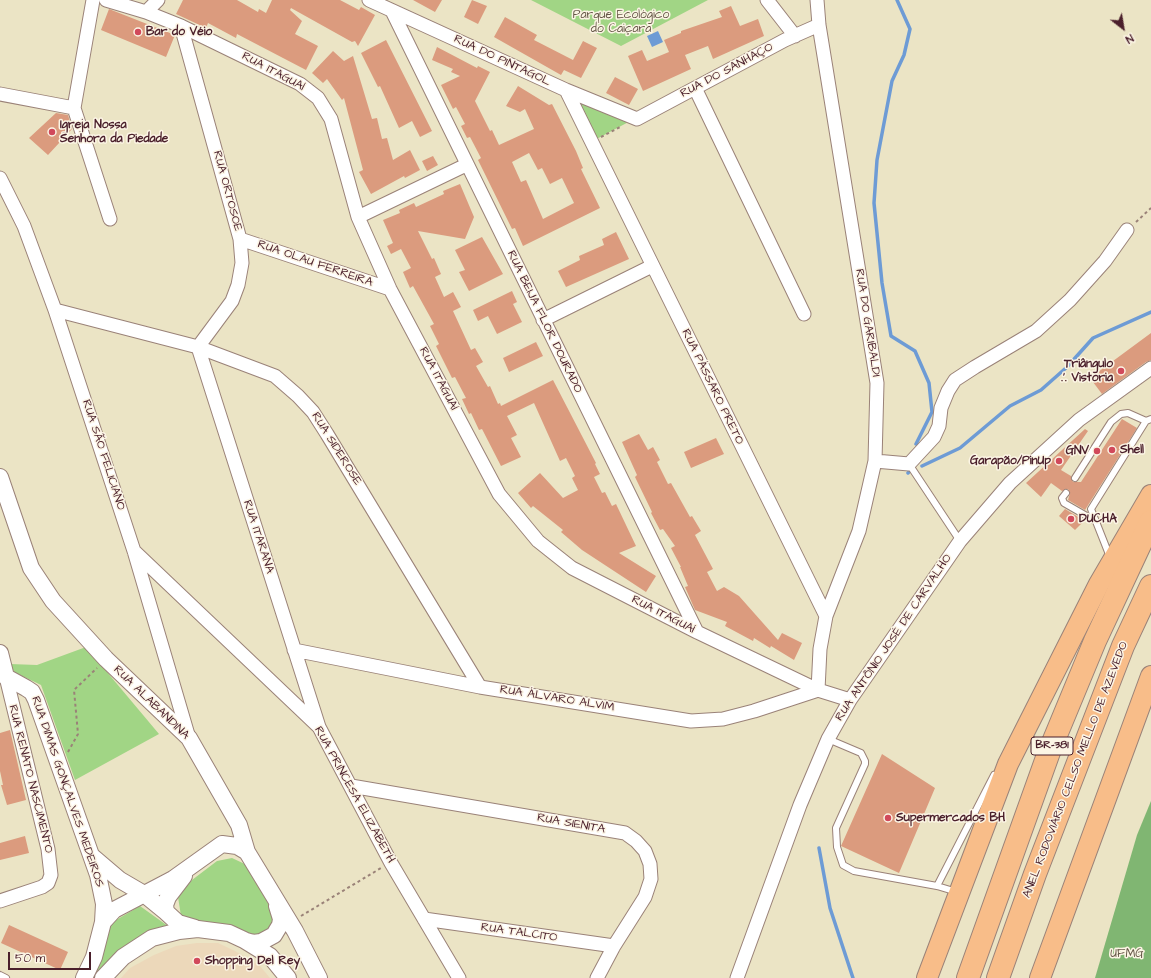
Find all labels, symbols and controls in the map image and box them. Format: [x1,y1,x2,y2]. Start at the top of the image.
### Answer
park label: Parque Ecológico do Caiçara [573,8,669,36]
north arrow [1103,8,1143,48]
place label: Bar do Véio [146,25,212,39]
marker: Bar do Véio [133,27,143,37]
text: N [1123,31,1136,47]
street label: RUA DO PINTAGOL [451,32,553,90]
street label: RUA DO SANHAÇO [678,41,776,101]
street label: RUA ITAGUAÍ [239,49,307,95]
place label: Igreja Nossa Senhora da Piedade [60,118,168,146]
marker: Igreja Nossa Senhora da Piedade [47,127,57,137]
street label: RUA ORTOSOE [209,149,245,233]
street label: RUA OLAU FERREIRA [255,237,375,291]
street label: RUA BEIJA FLOR DOURADO [503,248,585,396]
street label: RUA DO GARIBALDI [851,268,883,378]
street label: RUA PÁSSARO PRETO [678,327,746,447]
street label: RUA ITAGUAÍ [415,345,461,413]
place label: Triângulo .'. Vistoria [1061,357,1113,385]
marker: Triângulo .'. Vistoria [1116,366,1126,376]
street label: RUA SÃO FELICIANO [78,398,128,512]
street label: RUA SIDEROSE [308,410,364,488]
place label: Shell [1120,443,1144,457]
place label: GNV [1066,444,1089,458]
marker: Shell [1107,445,1117,455]
marker: GNV [1092,446,1102,456]
place label: Garapão/PinUp [970,454,1051,468]
marker: Garapão/PinUp [1054,456,1064,466]
street label: RUA ITARANA [239,499,277,575]
place label: DUCHA [1079,512,1117,526]
marker: DUCHA [1066,514,1076,524]
street label: RUA ANTÔNIO JOSÉ DE CARVALHO [833,552,955,724]
street label: RUA ITAGUAÍ [629,593,697,637]
street label: ANEL RODOVIÁRIO CELSO MELLO DE AZEVEDO [1020,640,1132,900]
street label: RUA ALABANDINA [110,663,192,743]
street label: RUA ÁLVARO ALVIM [499,683,615,715]
street label: RUA DIMAS GONÇALVES MEDEIROS [27,695,107,889]
street label: RUA RENATO NASCIMENTO [5,703,55,855]
street label: RUA PRINCESA ELIZABETH [310,724,398,866]
road number: BR-381 [1031,737,1073,755]
street label: RUA SIENITA [536,811,606,837]
place label: Supermercados BH [896,811,1005,825]
marker: Supermercados BH [883,813,893,823]
street label: RUA TALCITO [480,921,558,945]
scale bar [10,944,93,970]
park label: UFMG [1110,947,1144,961]
text: 50 m [15,950,45,967]
place label: Shopping Del Rey [205,954,300,968]
marker: Shopping Del Rey [192,956,202,966]

